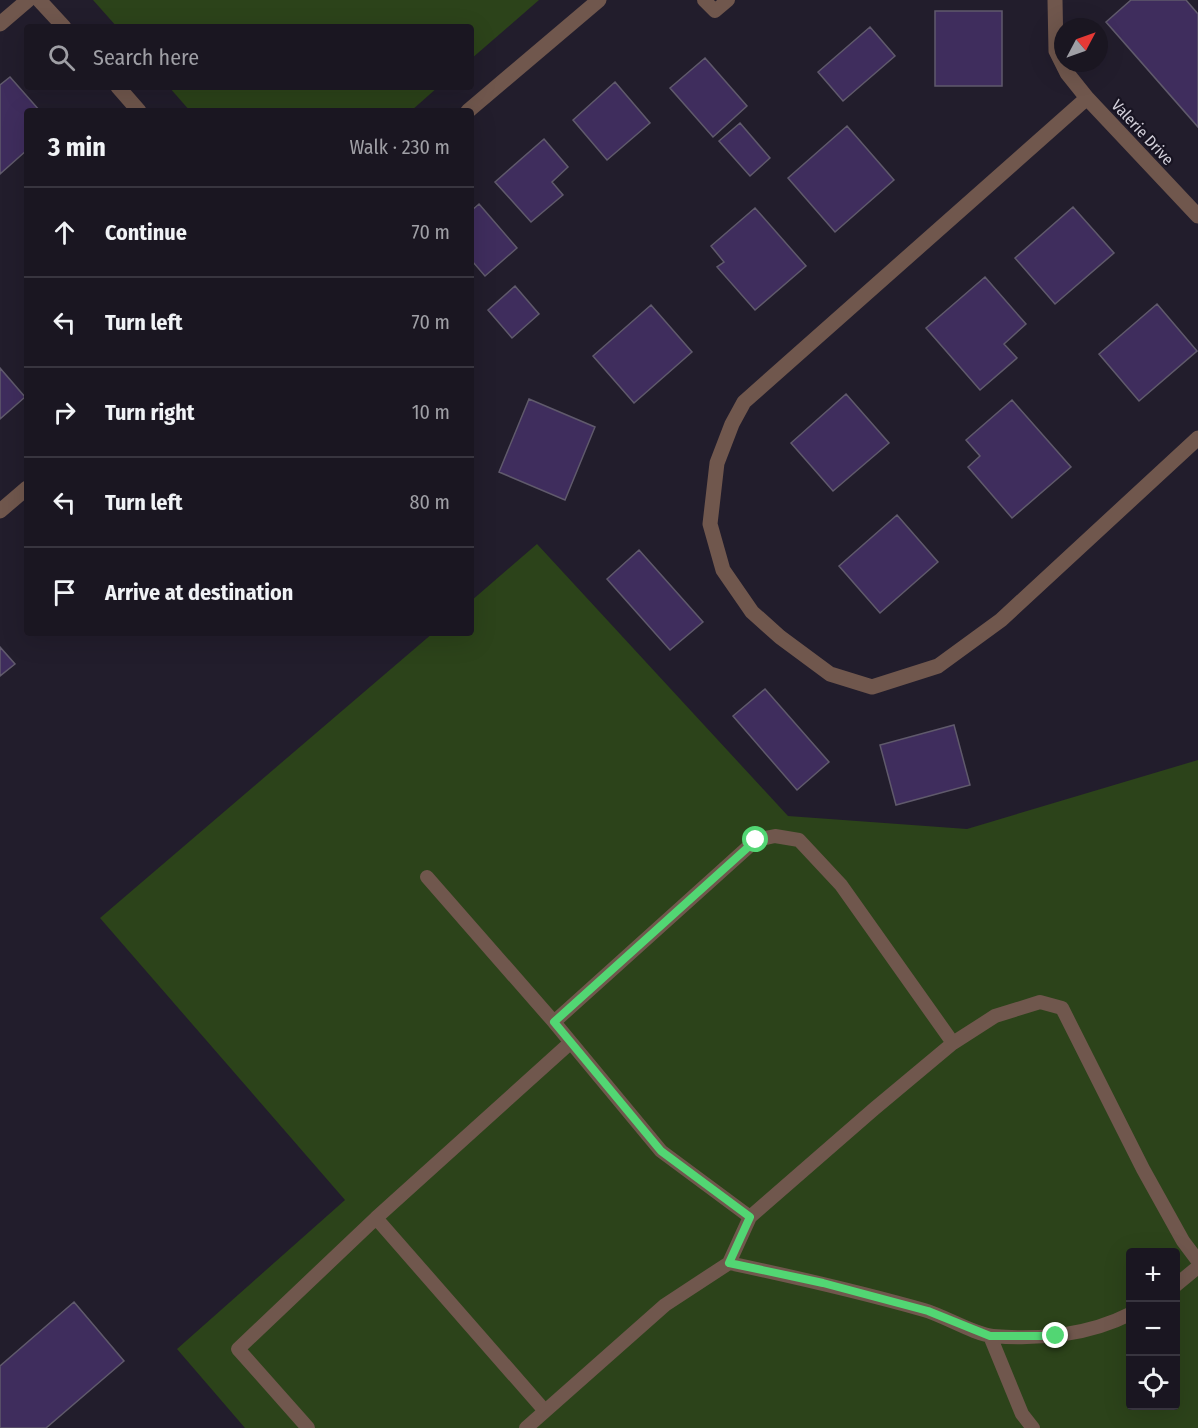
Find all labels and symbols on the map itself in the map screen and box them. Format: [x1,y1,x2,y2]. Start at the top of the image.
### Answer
north arrow [1054,18,1108,72]
street label: Valerie Drive [1108,96,1178,169]
route start [742,826,768,852]
route end [1042,1322,1068,1348]

